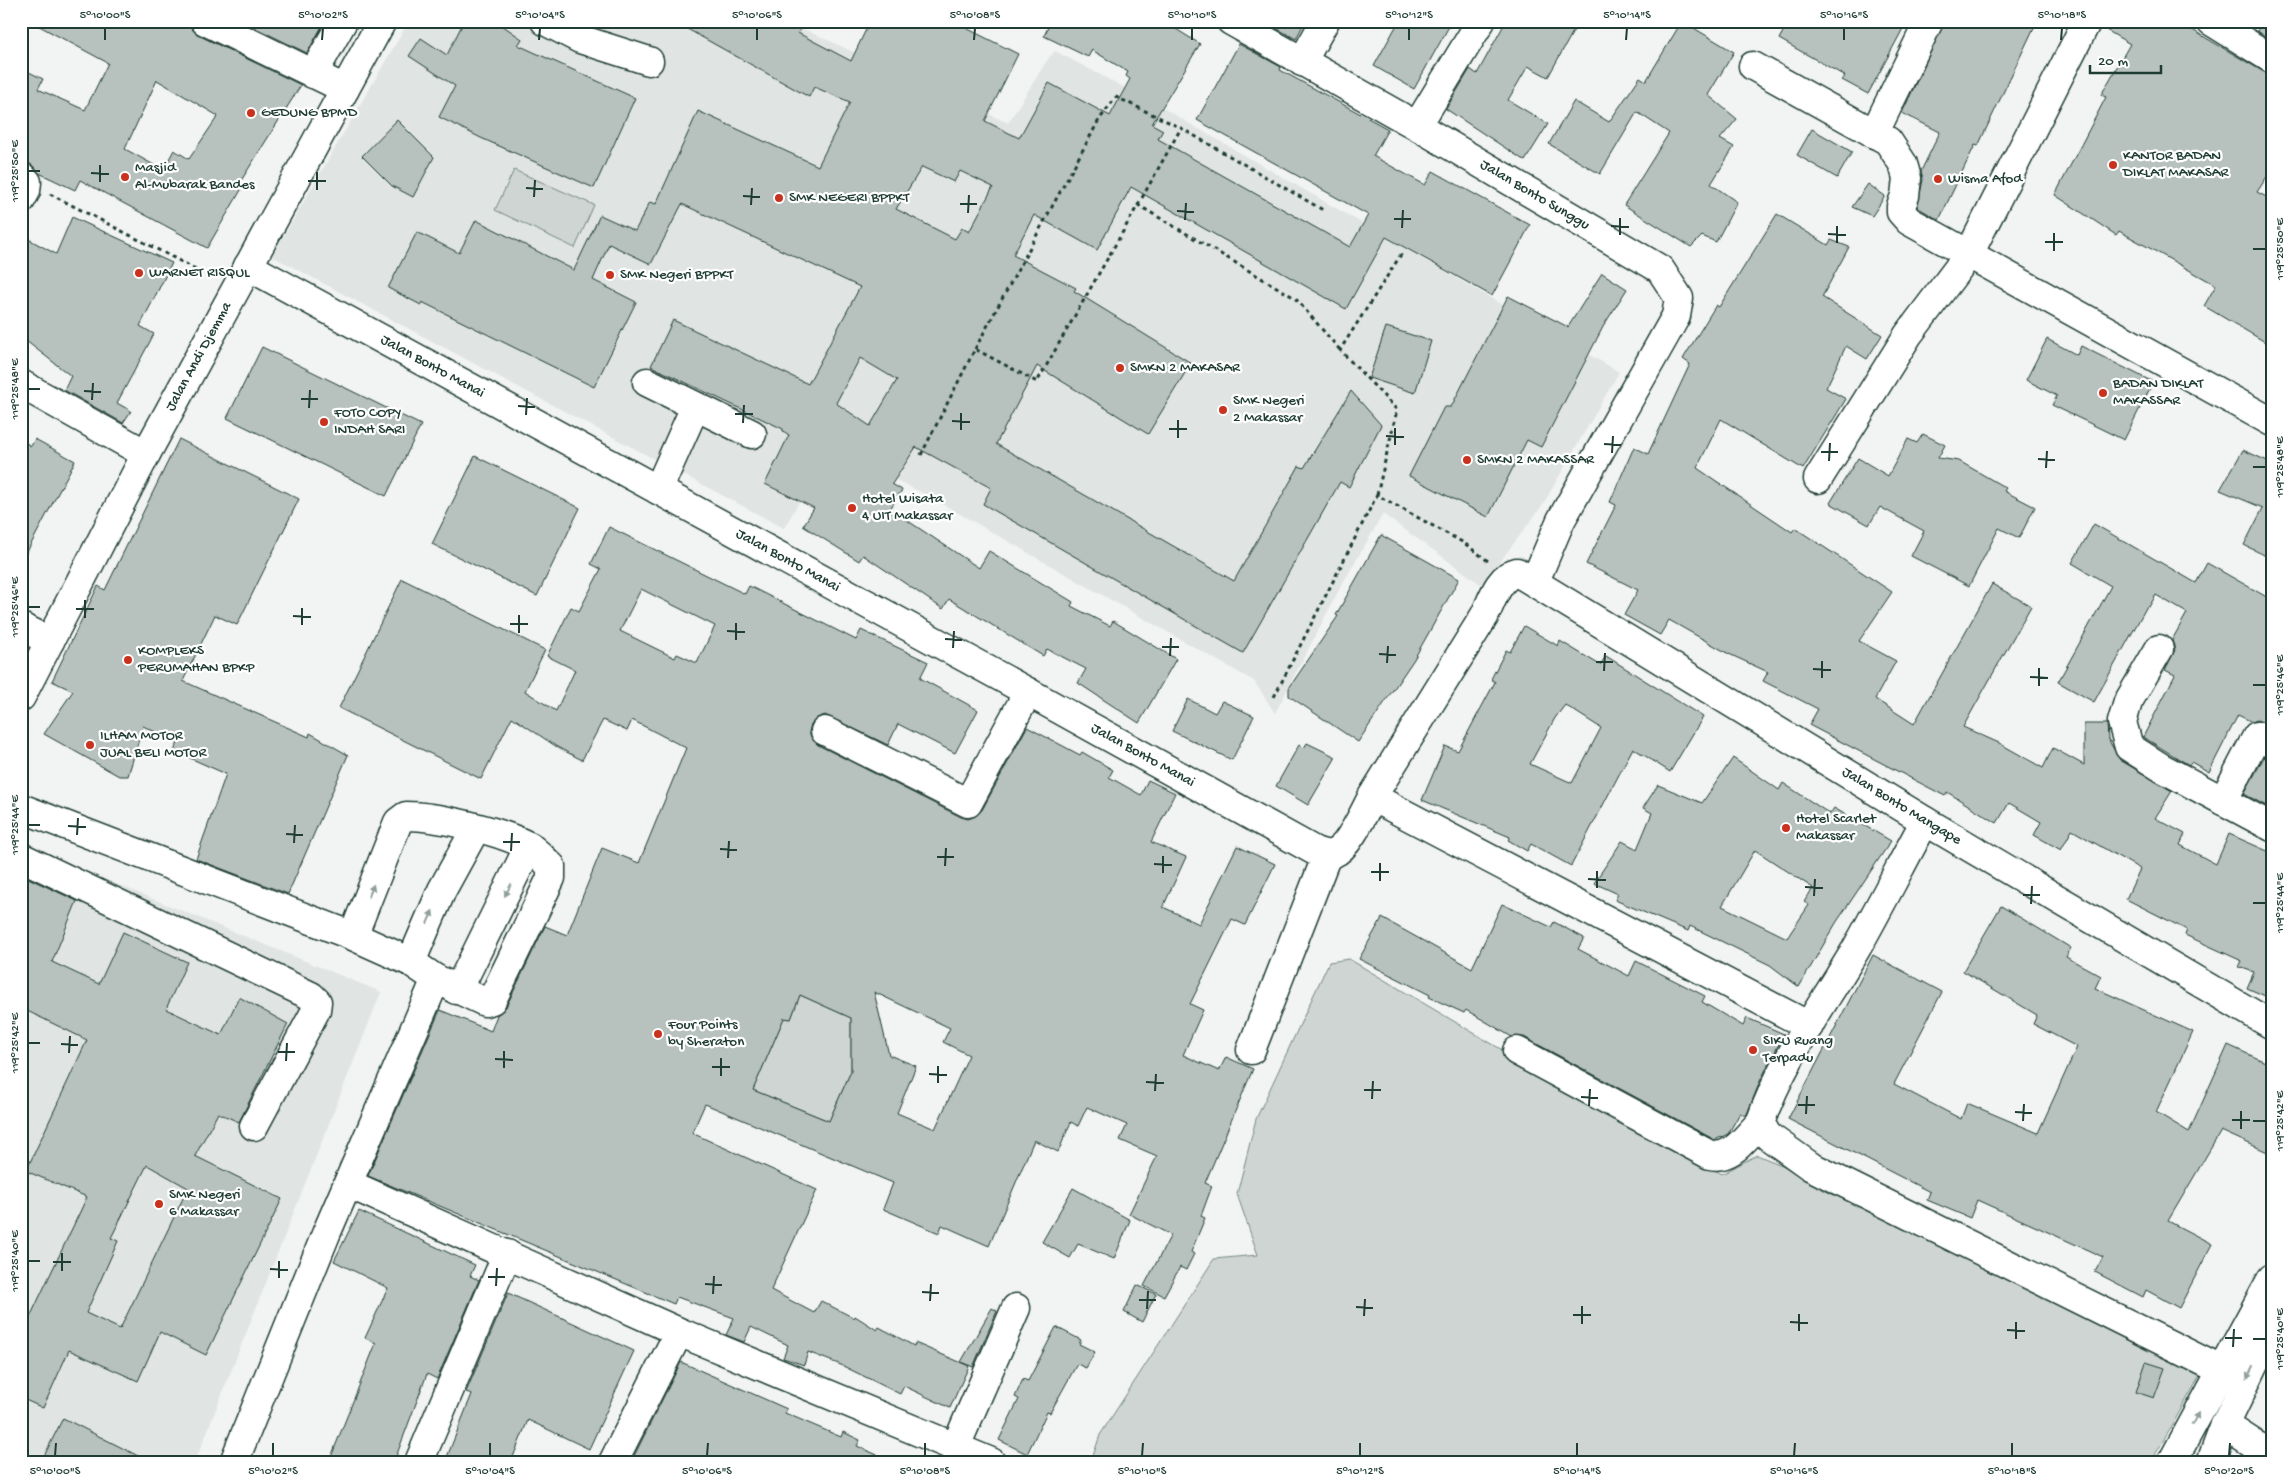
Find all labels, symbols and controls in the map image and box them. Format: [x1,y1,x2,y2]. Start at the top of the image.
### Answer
text: 5°10'00"S [80,9,131,23]
text: 5°10'02"S [298,9,348,23]
text: 5°10'04"S [515,9,565,23]
text: 5°10'06"S [732,9,782,23]
text: 5°10'08"S [950,9,1001,23]
text: 5°10'10"S [1168,9,1217,23]
text: 5°10'12"S [1385,9,1433,23]
text: 5°10'14"S [1603,9,1651,23]
text: 5°10'16"S [1820,9,1868,23]
text: 5°10'18"S [2038,9,2087,23]
scale bar [2090,42,2162,74]
text: 20 m [2098,53,2128,71]
place label: GEDUNG BPMD [261,104,357,122]
marker: GEDUNG BPMD [245,107,257,119]
text: 119°25'50"E [9,140,23,203]
place label: KANTOR BADAN DIKLAT MAKASAR [2122,147,2229,182]
street label: Jalan Bonto Sunggu [1477,156,1593,234]
place label: Masjid Al-Mubarak Bandes [135,159,255,194]
marker: KANTOR BADAN DIKLAT MAKASAR [2107,159,2119,171]
place label: Wisma Afod [1948,170,2023,188]
marker: Masjid Al-Mubarak Bandes [119,171,131,183]
marker: Wisma Afod [1932,173,1944,185]
place label: SMK NEGERI BPPKT [789,189,911,207]
marker: SMK NEGERI BPPKT [773,192,785,204]
text: 119°25'50"E [2274,218,2288,281]
place label: WARNET RISQUL [149,264,250,282]
place label: SMK Negeri BPPKT [620,266,735,284]
marker: WARNET RISQUL [133,267,145,279]
marker: SMK Negeri BPPKT [604,269,616,281]
street label: Jalan Andi Djemma [162,298,236,415]
street label: Jalan Bonto Manai [377,331,488,402]
text: 119°25'48"E [9,358,23,421]
place label: SMKN 2 MAKASAR [1130,359,1241,377]
marker: SMKN 2 MAKASAR [1114,362,1126,374]
place label: BADAN DIKLAT MAKASSAR [2112,375,2204,410]
marker: BADAN DIKLAT MAKASSAR [2097,387,2109,399]
place label: SMK Negeri 2 Makassar [1233,392,1305,427]
place label: FOTO COPY INDAH SARI [333,404,405,439]
marker: SMK Negeri 2 Makassar [1217,404,1229,416]
marker: FOTO COPY INDAH SARI [318,416,330,428]
text: 119°25'48"E [2274,436,2288,499]
place label: SMKN 2 MAKASSAR [1477,451,1595,469]
marker: SMKN 2 MAKASSAR [1461,454,1473,466]
place label: Hotel Wisata 4 UIT Makassar [862,490,954,525]
marker: Hotel Wisata 4 UIT Makassar [846,502,858,514]
street label: Jalan Bonto Manai [732,525,843,597]
text: 119°25'46"E [9,576,23,638]
place label: KOMPLEKS PERUMAHAN BPKP [137,642,255,677]
marker: KOMPLEKS PERUMAHAN BPKP [122,654,134,666]
text: 119°25'46"E [2274,654,2288,716]
street label: Jalan Bonto Manai [1088,720,1198,792]
place label: ILHAM MOTOR JUAL BELI MOTOR [100,727,207,762]
marker: ILHAM MOTOR JUAL BELI MOTOR [84,739,96,751]
street label: Jalan Bonto Mangape [1838,763,1965,849]
text: 119°25'44"E [9,794,23,856]
place label: Hotel Scarlet Makassar [1796,810,1878,845]
marker: Hotel Scarlet Makassar [1780,822,1792,834]
text: 119°25'44"E [2274,872,2288,934]
one-way arrow [367,883,375,898]
one-way arrow [504,883,512,897]
one-way arrow [427,910,435,924]
text: 119°25'42"E [9,1012,23,1074]
place label: Four Points by Sheraton [667,1016,744,1051]
marker: Four Points by Sheraton [652,1028,664,1040]
place label: SIKU Ruang Terpadu [1762,1032,1833,1067]
marker: SIKU Ruang Terpadu [1747,1044,1759,1056]
text: 119°25'42"E [2274,1090,2288,1152]
place label: SMK Negeri 6 Makassar [169,1186,241,1221]
marker: SMK Negeri 6 Makassar [153,1198,165,1210]
text: 119°25'40"E [9,1230,23,1293]
text: 119°25'40"E [2274,1308,2288,1371]
one-way arrow [2246,1365,2254,1379]
one-way arrow [2191,1412,2200,1425]
text: 5°10'00"S [30,1465,81,1479]
text: 5°10'02"S [248,1465,298,1479]
text: 5°10'04"S [465,1465,515,1479]
text: 5°10'06"S [682,1465,732,1479]
text: 5°10'08"S [900,1465,951,1479]
text: 5°10'10"S [1118,1465,1167,1479]
text: 5°10'12"S [1336,1465,1384,1479]
text: 5°10'14"S [1553,1465,1601,1479]
text: 5°10'16"S [1770,1465,1818,1479]
text: 5°10'18"S [1988,1465,2037,1479]
text: 5°10'20"S [2204,1465,2254,1479]

